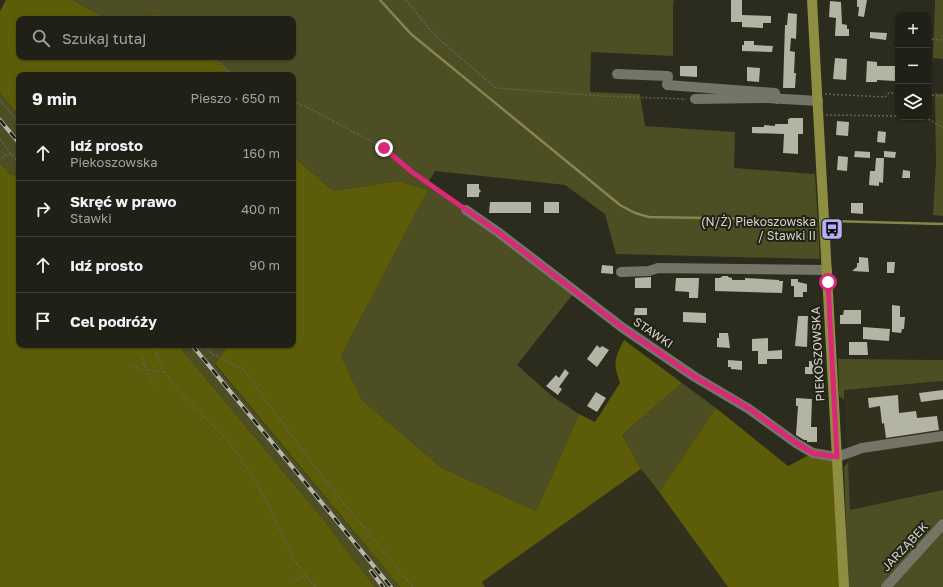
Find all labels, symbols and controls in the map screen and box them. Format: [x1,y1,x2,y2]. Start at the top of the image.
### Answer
map controls [895,12,931,120]
button: + [895,12,931,48]
search box [16,16,296,60]
icon: search [30,27,52,49]
text: Szukaj tutaj [62,29,146,47]
button: − [895,48,931,84]
button: layers [895,84,931,120]
text: 9 min [32,88,77,109]
text: Pieszo · 650 m [191,90,280,106]
text: Idź prosto [70,136,143,154]
route end [375,139,393,157]
icon: ahead [32,142,54,164]
text: 160 m [243,145,280,161]
text: Piekoszowska [70,154,158,170]
text: Skręć w prawo [70,192,177,210]
icon: right [32,198,54,220]
text: 400 m [241,201,280,217]
text: Stawki [70,210,112,226]
place label: (N/Ż) Piekoszowska / Stawki II [701,214,816,243]
bus stop icon: (N/Ż) Piekoszowska / Stawki II [819,216,845,242]
icon: ahead [32,254,54,276]
text: Idź prosto [70,256,143,274]
text: 90 m [249,257,280,273]
route start [819,273,837,291]
street label: PIEKOSZOWSKA [808,306,827,402]
icon: arrive [32,310,54,332]
text: Cel podróży [70,312,157,330]
street label: STAWKI [630,314,676,351]
street label: JARZĄBEK [878,519,931,574]

